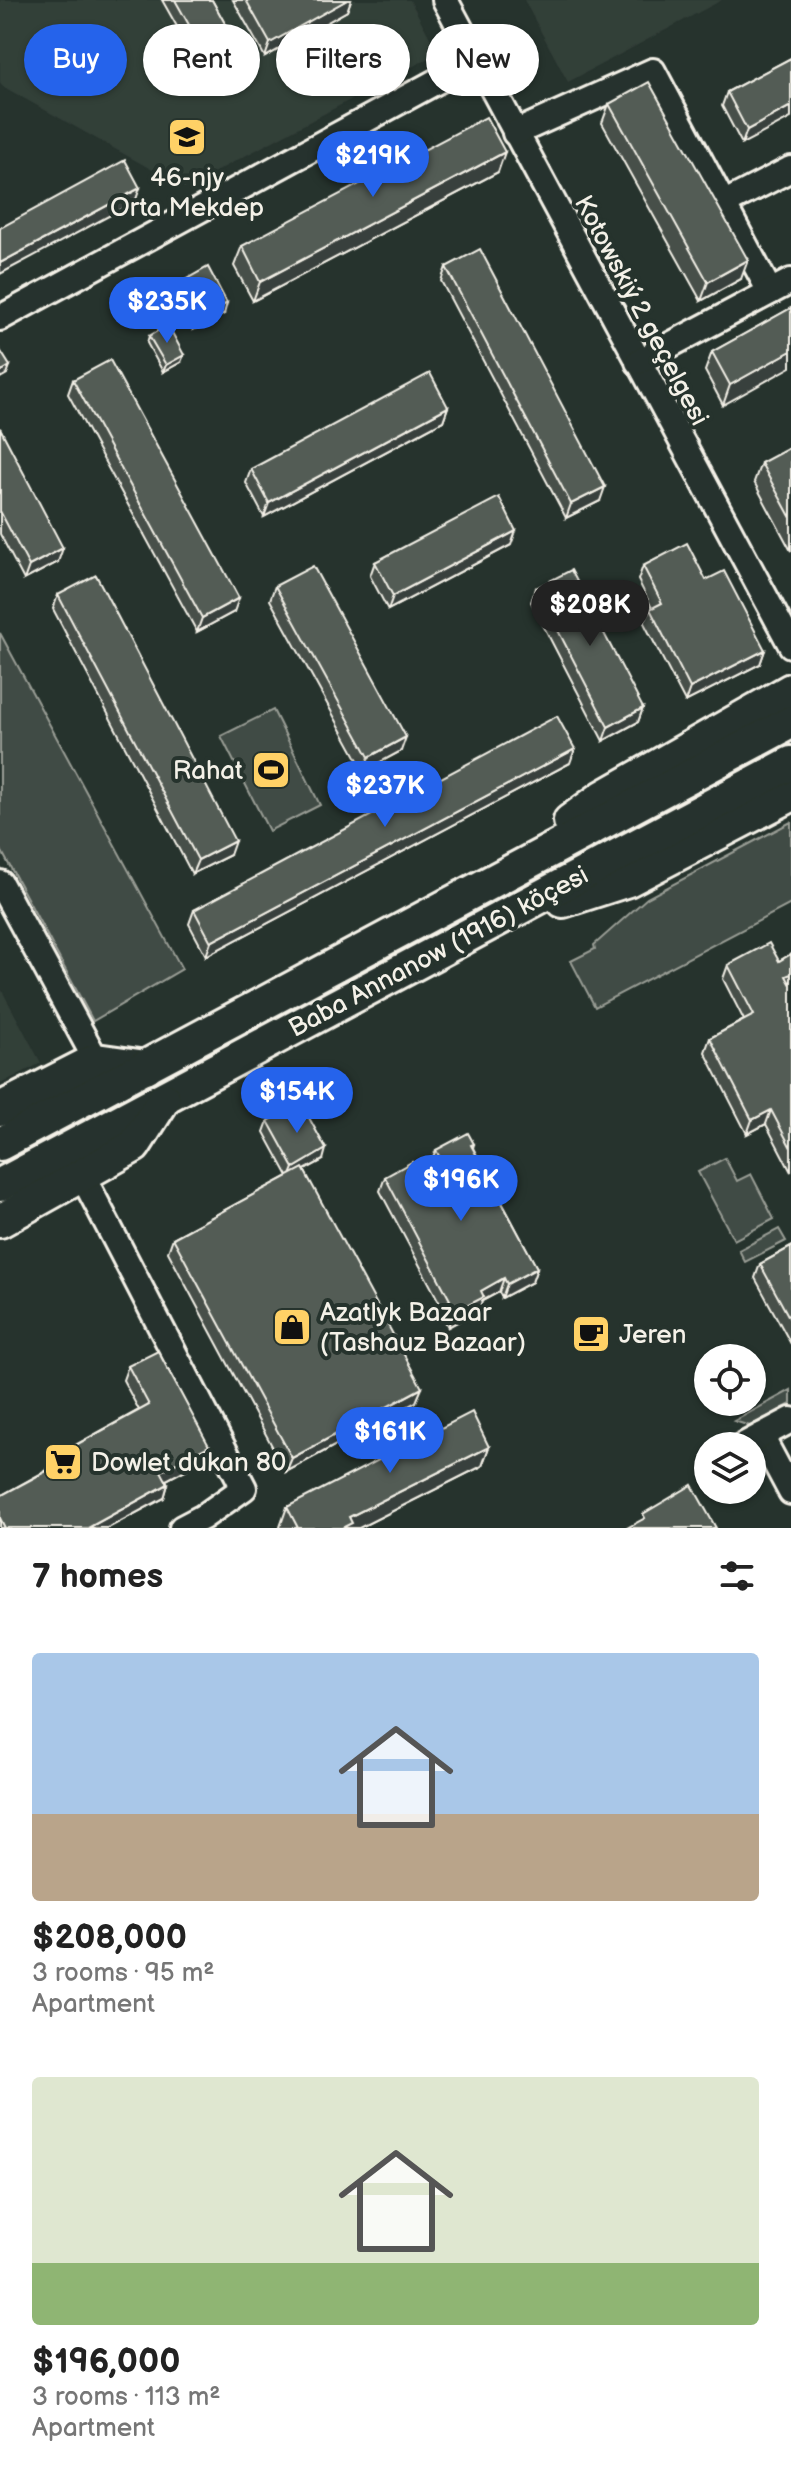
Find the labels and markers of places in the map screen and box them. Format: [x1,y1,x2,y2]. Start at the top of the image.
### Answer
school or university icon: 46-njy Orta Mekdep [166,116,208,158]
pin: $219K [317,131,429,199]
place label: 46-njy Orta Mekdep [110,163,264,224]
pin: $235K [111,277,223,345]
pin: $208K [534,580,646,648]
sports icon: Rahat [250,749,292,791]
place label: Rahat [173,756,243,787]
pin: $237K [329,761,441,829]
pin: $154K [241,1067,353,1135]
pin: $196K [405,1155,517,1223]
place label: Azatlyk Bazaar (Tashauz Bazaar) [320,1298,526,1359]
shop icon: Azatlyk Bazaar (Tashauz Bazaar) [271,1306,313,1348]
cafe icon: Jeren [570,1313,612,1355]
place label: Jeren [619,1320,686,1351]
pin: $161K [334,1407,446,1475]
supermarket icon: Dowlet dukan 80 [42,1441,84,1483]
place label: Dowlet dukan 80 [91,1448,286,1479]

